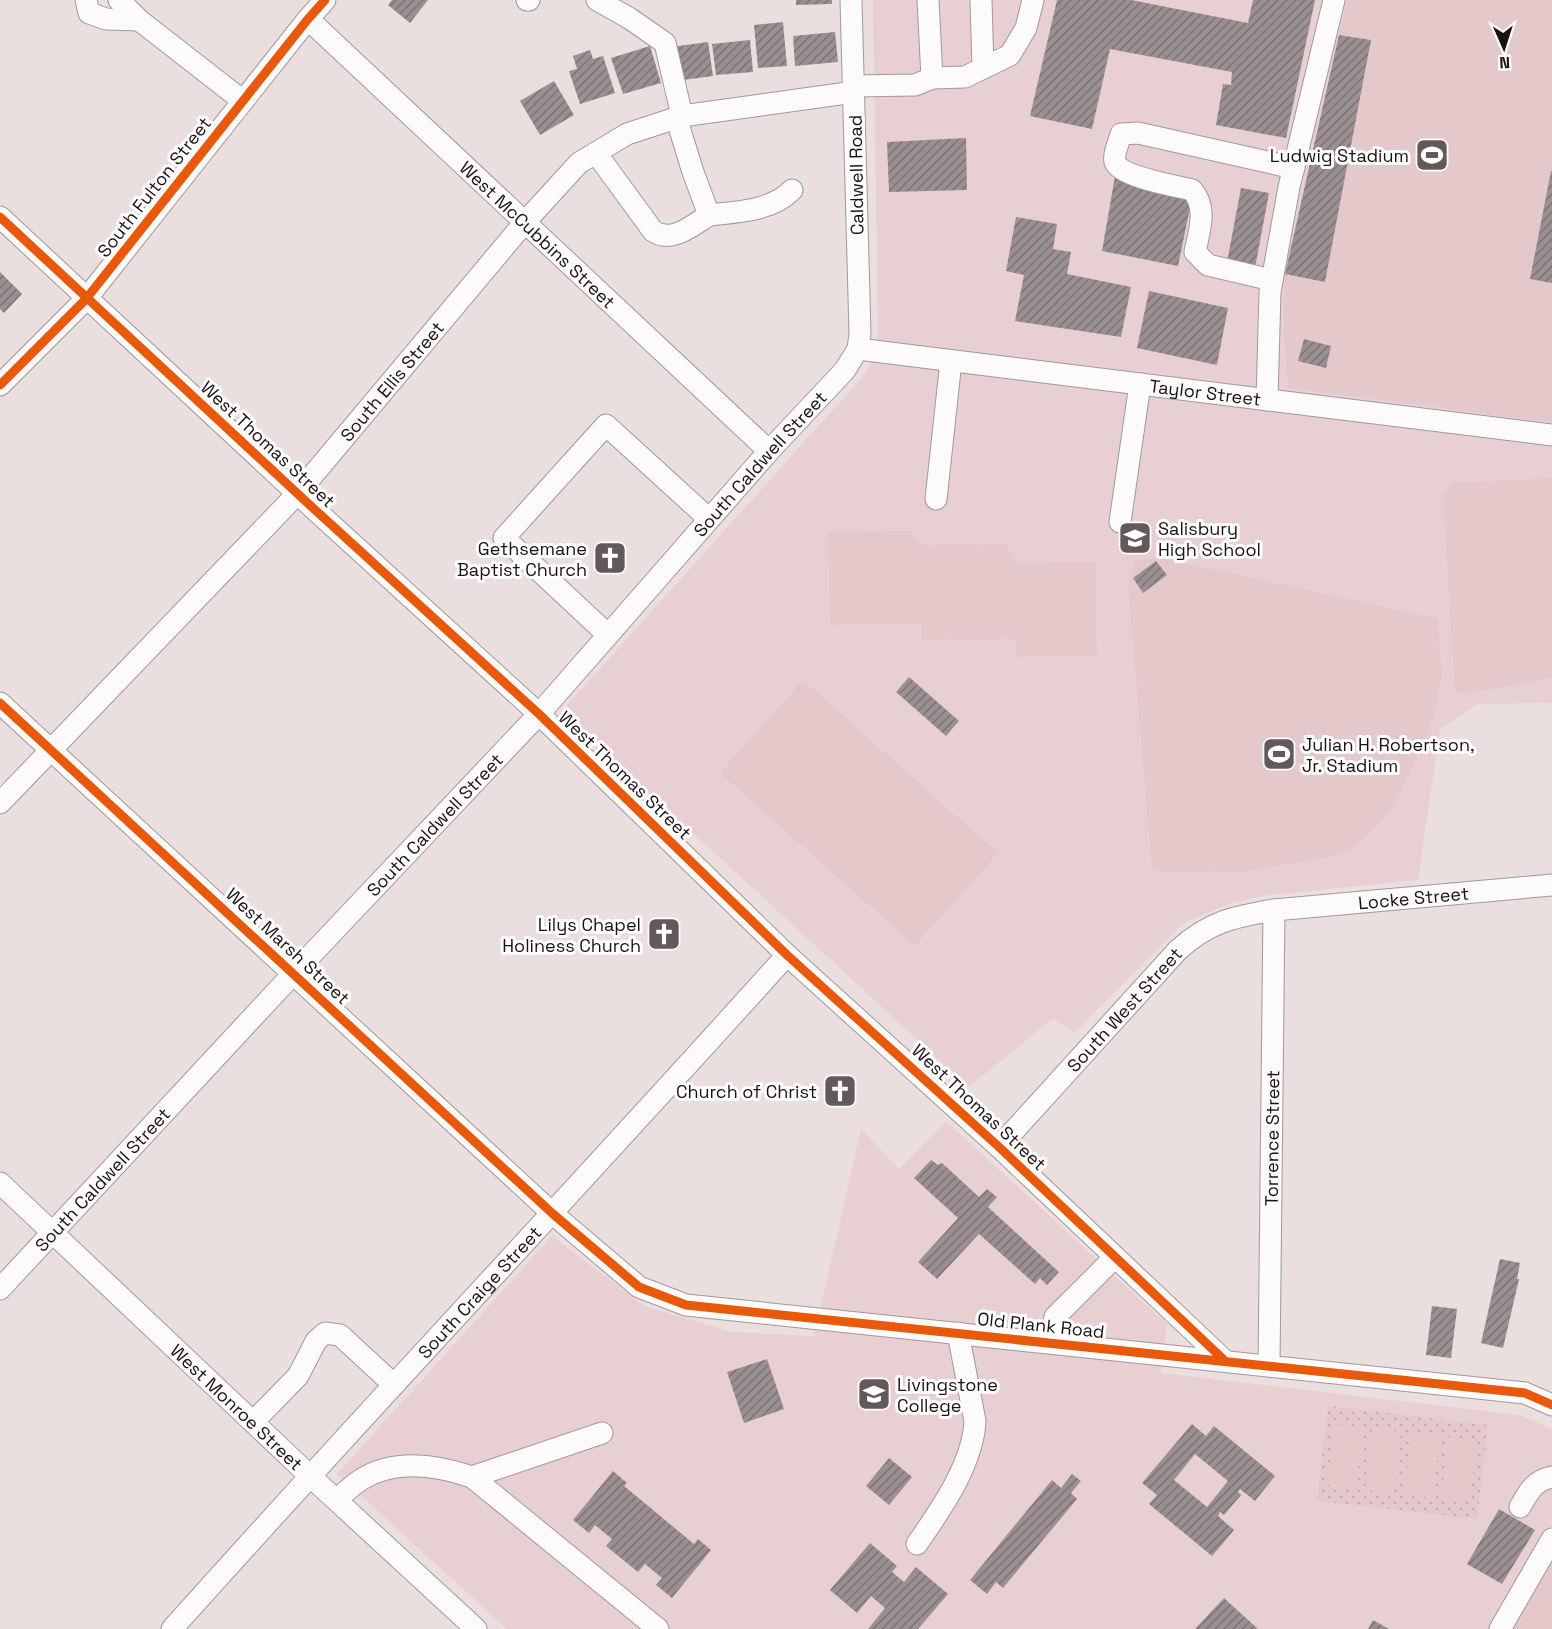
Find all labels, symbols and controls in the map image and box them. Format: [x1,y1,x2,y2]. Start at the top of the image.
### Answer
north arrow [1474,18,1534,78]
text: N [1499,52,1511,73]
street label: South Fulton Street [92,112,216,262]
street label: Caldwell Road [843,115,869,235]
sports icon: Ludwig Stadium [1414,137,1450,173]
place label: Ludwig Stadium [1270,144,1409,167]
street label: West McCubbins Street [455,156,621,313]
street label: South Ellis Street [335,316,449,446]
street label: Taylor Street [1148,374,1262,410]
street label: West Thomas Street [196,376,340,512]
street label: South Caldwell Street [688,386,831,541]
place label: Salisbury High School [1158,517,1261,561]
school or university icon: Salisbury High School [1117,520,1153,556]
place label: Gethsemane Baptist Church [457,537,587,581]
church icon: Gethsemane Baptist Church [592,540,628,576]
street label: West Thomas Street [554,706,696,844]
place label: Julian H. Robertson, Jr. Stadium [1302,733,1474,777]
sports icon: Julian H. Robertson, Jr. Stadium [1261,736,1297,772]
street label: South Caldwell Street [361,748,508,901]
street label: Locke Street [1357,881,1470,914]
street label: West Marsh Street [221,883,355,1009]
place label: Lilys Chapel Holiness Church [502,913,641,957]
church icon: Lilys Chapel Holiness Church [646,916,682,952]
street label: South West Street [1062,942,1187,1076]
street label: West Thomas Street [907,1039,1051,1175]
street label: Torrence Street [1259,1070,1284,1206]
church icon: Church of Christ [822,1073,858,1109]
place label: Church of Christ [676,1080,817,1103]
street label: South Caldwell Street [30,1102,175,1256]
street label: South Craige Street [413,1221,546,1363]
street label: Old Plank Road [976,1307,1106,1343]
street label: West Monroe Street [166,1339,308,1475]
place label: Livingstone College [897,1373,998,1417]
school or university icon: Livingstone College [856,1376,892,1412]

